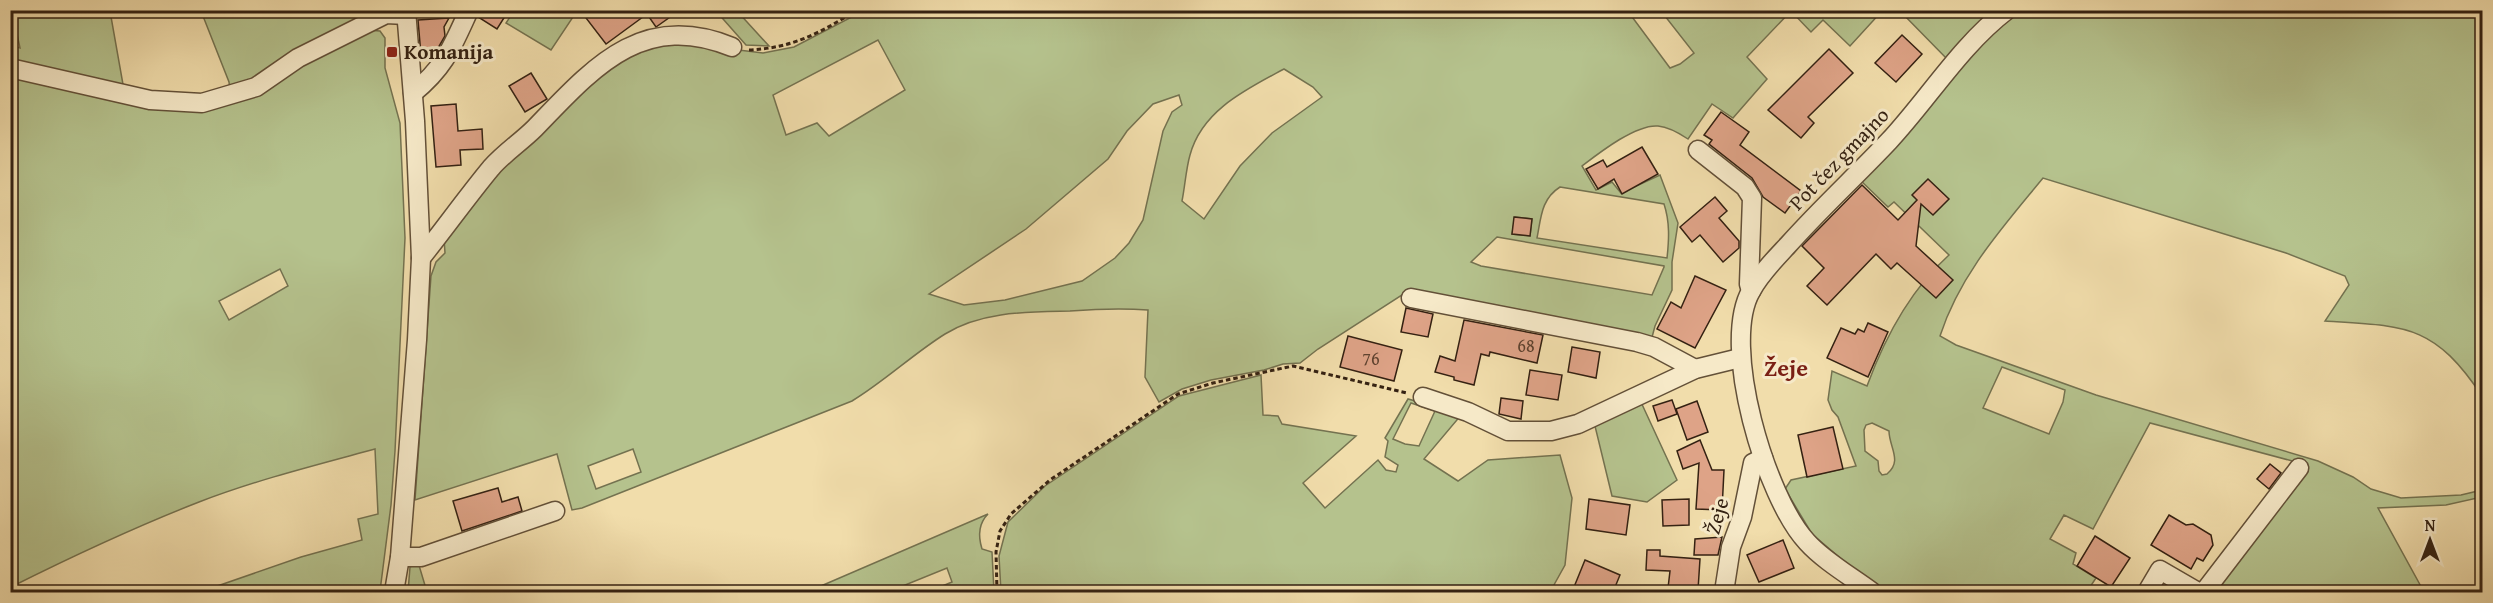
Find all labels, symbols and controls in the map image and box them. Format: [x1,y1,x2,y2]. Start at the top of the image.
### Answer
place label: Komanija [404,36,493,67]
marker: Komanija [385,45,399,59]
street label: Pot čez gmajno [1781,100,1896,217]
house number: 68 [1517,332,1535,359]
house number: 76 [1362,345,1380,372]
district label: Žeje [1764,350,1808,385]
street label: Žeje [1697,494,1736,538]
north arrow [2400,510,2460,570]
text: N [2425,513,2436,537]

